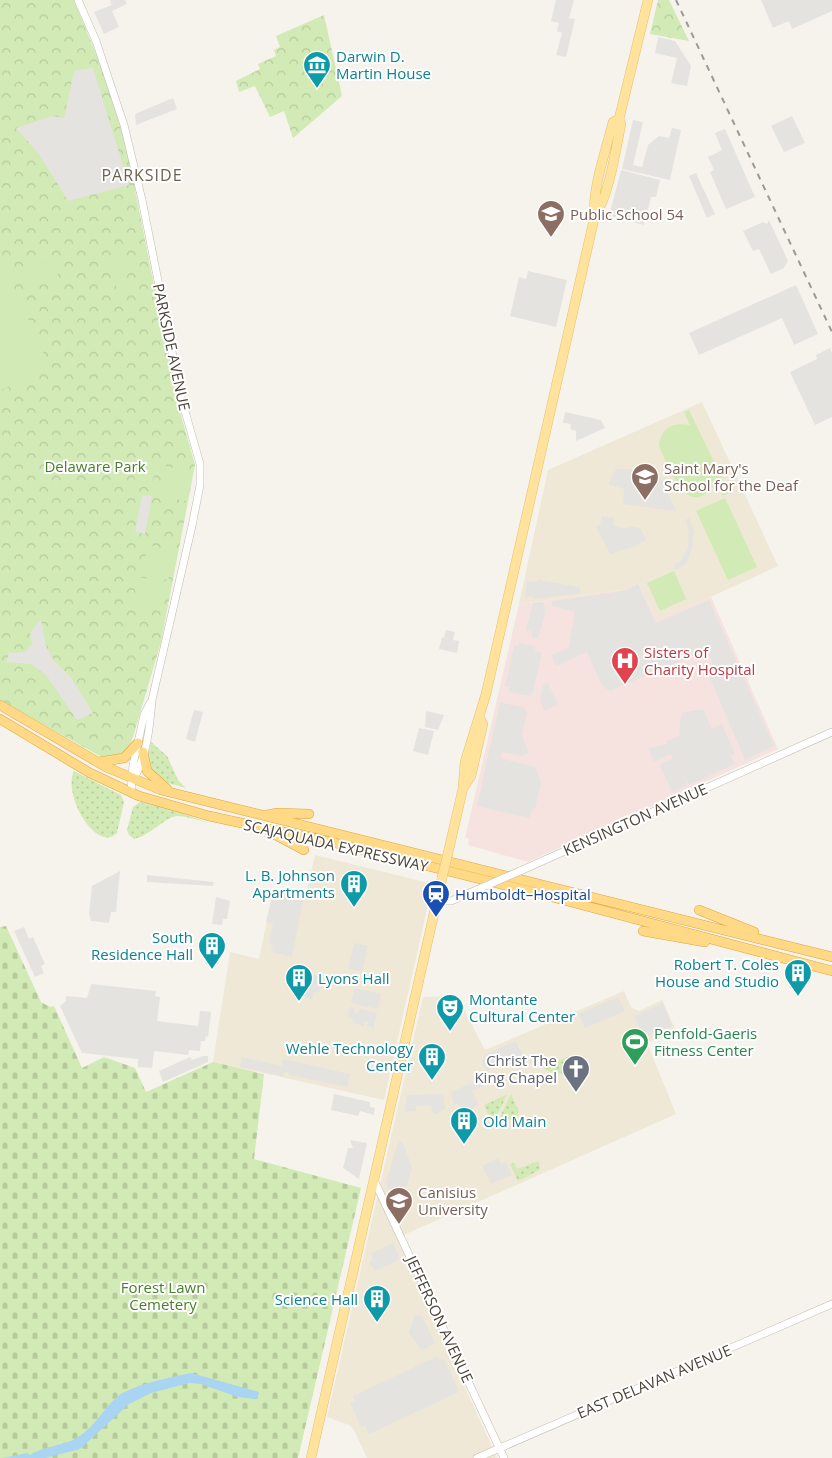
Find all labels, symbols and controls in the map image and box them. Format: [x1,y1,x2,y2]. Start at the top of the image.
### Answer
place label: Darwin D. Martin House [336,46,431,83]
museum icon: Darwin D. Martin House [302,50,332,89]
district label: PARKSIDE [101,164,183,186]
school or university icon: Public School 54 [536,199,566,238]
place label: Public School 54 [570,204,684,224]
street label: PARKSIDE AVENUE [149,281,195,413]
park label: Delaware Park [44,456,146,476]
place label: Saint Mary's School for the Deaf [664,458,799,495]
school or university icon: Saint Mary's School for the Deaf [630,462,660,501]
place label: Sisters of Charity Hospital [644,642,755,679]
hospital icon: Sisters of Charity Hospital [610,646,640,685]
street label: KENSINGTON AVENUE [560,778,710,860]
street label: SCAJAQUADA EXPRESSWAY [242,814,431,876]
place label: L. B. Johnson Apartments [245,865,335,902]
building icon: L. B. Johnson Apartments [339,869,369,908]
station icon: Humboldt–Hospital [421,879,451,918]
place label: Humboldt–Hospital [455,884,591,904]
place label: South Residence Hall [91,927,193,964]
building icon: South Residence Hall [197,931,227,970]
place label: Robert T. Coles House and Studio [655,954,779,991]
building icon: Robert T. Coles House and Studio [783,958,813,997]
building icon: Lyons Hall [284,963,314,1002]
place label: Lyons Hall [318,968,390,988]
place label: Montante Cultural Center [469,989,575,1026]
theatre icon: Montante Cultural Center [435,993,465,1032]
place label: Penfold-Gaeris Fitness Center [654,1023,757,1060]
sports icon: Penfold-Gaeris Fitness Center [620,1027,650,1066]
place label: Wehle Technology Center [286,1038,413,1075]
building icon: Wehle Technology Center [417,1042,447,1081]
place label: Christ The King Chapel [474,1050,557,1087]
church icon: Christ The King Chapel [561,1054,591,1093]
building icon: Old Main [449,1106,479,1145]
place label: Old Main [483,1111,546,1131]
place label: Canisius University [418,1182,488,1219]
school or university icon: Canisius University [384,1186,414,1225]
street label: JEFFERSON AVENUE [401,1250,478,1386]
park label: Forest Lawn Cemetery [121,1277,205,1314]
building icon: Science Hall [362,1284,392,1323]
place label: Science Hall [275,1289,358,1309]
street label: EAST DELAVAN AVENUE [574,1339,734,1423]

